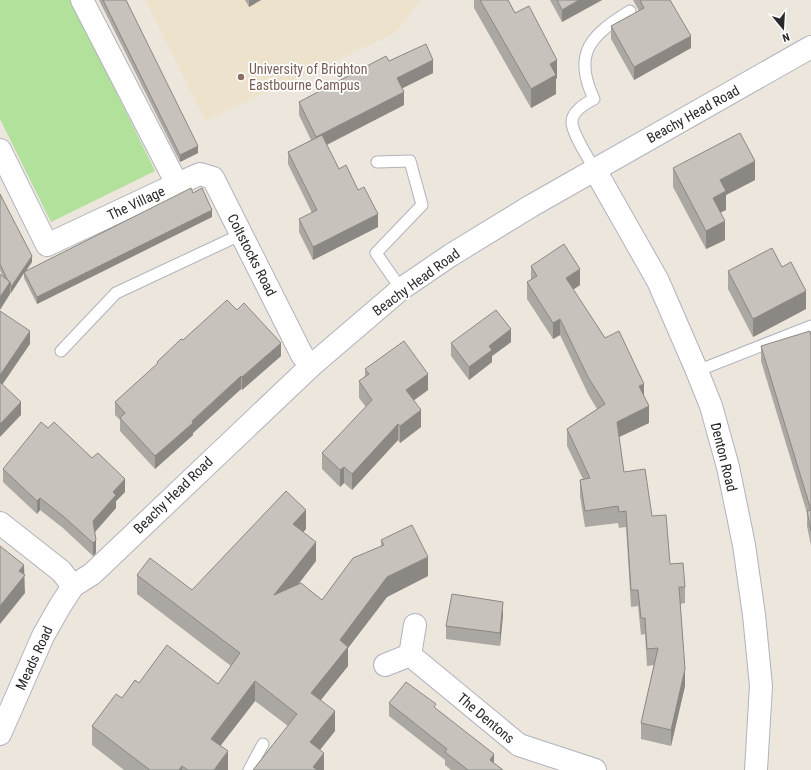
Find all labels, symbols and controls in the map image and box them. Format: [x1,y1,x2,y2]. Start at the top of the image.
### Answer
north arrow [763,8,803,48]
text: N [780,30,791,44]
place label: University of Brighton Eastbourne Campus [249,61,368,93]
marker: University of Brighton Eastbourne Campus [236,72,246,82]
street label: Beachy Head Road [644,82,742,146]
street label: The Village [105,183,168,223]
street label: Coltstocks Road [224,211,280,299]
street label: Beachy Head Road [369,245,463,319]
street label: Denton Road [708,421,740,493]
street label: Beachy Head Road [130,453,216,537]
street label: Meads Road [12,624,56,692]
street label: The Dentons [454,690,518,746]

